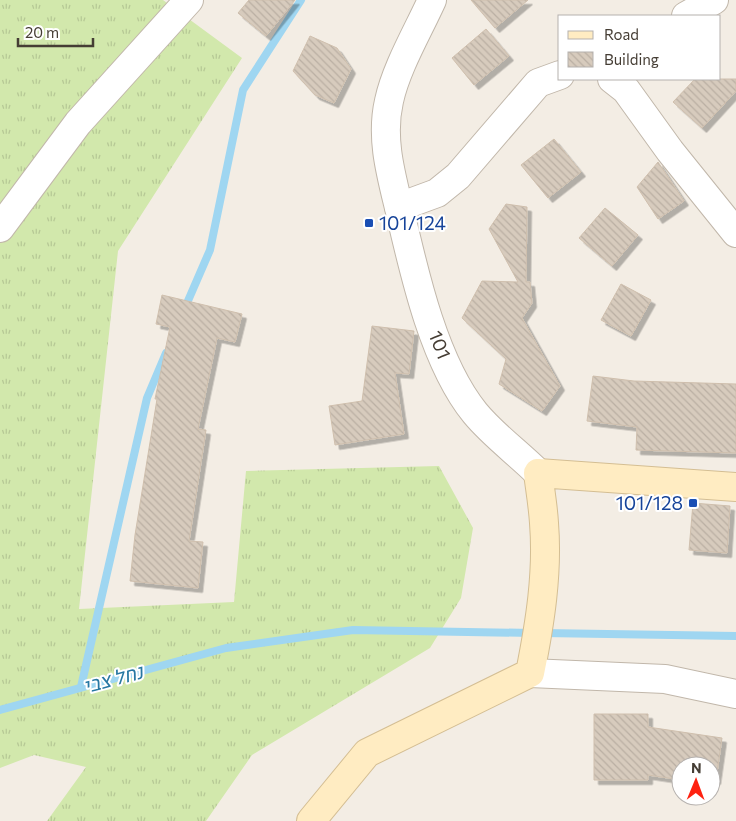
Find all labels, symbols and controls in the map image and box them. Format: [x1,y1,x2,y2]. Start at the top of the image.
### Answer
scale bar [18,15,92,47]
legend [558,15,721,80]
text: 20 m [25,23,59,41]
text: Road [604,25,639,43]
text: Building [604,50,659,68]
place label: 101/124 [379,211,446,234]
marker: 101/124 [363,217,375,229]
street label: 101 [424,327,456,362]
place label: 101/128 [616,491,683,514]
marker: 101/128 [687,497,699,509]
water label: נחל צבי [80,658,147,698]
north arrow [671,756,721,806]
text: N [691,759,702,776]

